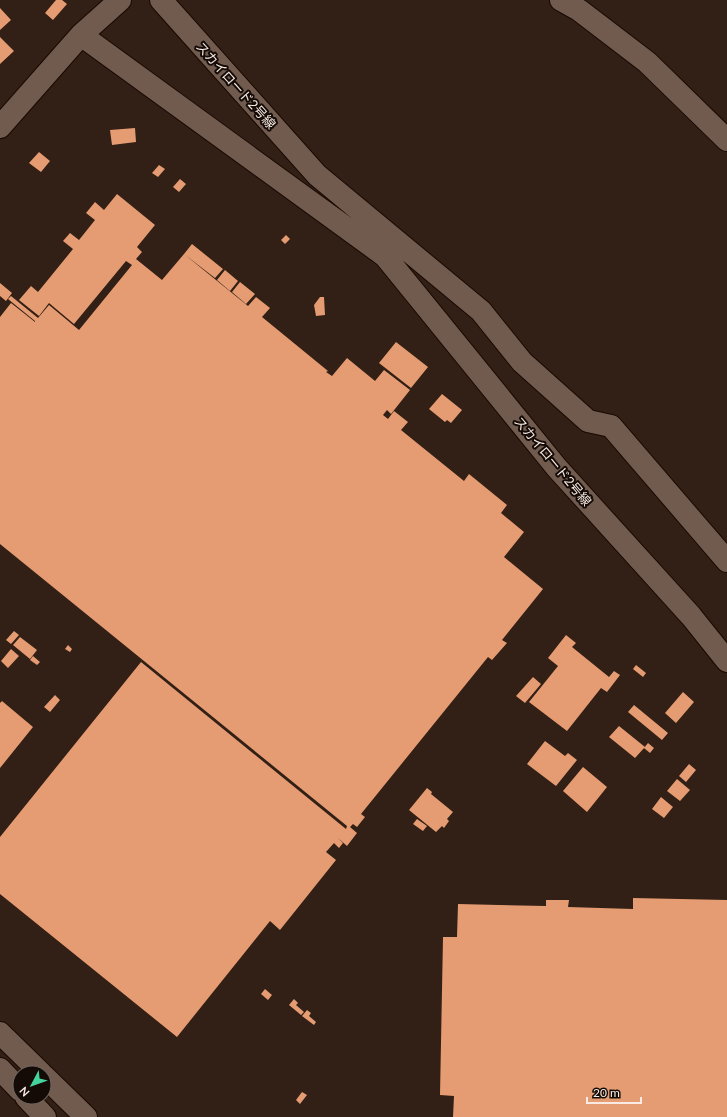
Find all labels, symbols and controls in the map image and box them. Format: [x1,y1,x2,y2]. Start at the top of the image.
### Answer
street label: スカイロード2号線 [193,38,279,132]
street label: スカイロード2号線 [511,413,595,509]
north arrow [12,1065,52,1105]
scale bar [587,1079,641,1105]
text: N [16,1084,32,1099]
text: 20 m [593,1085,620,1100]

